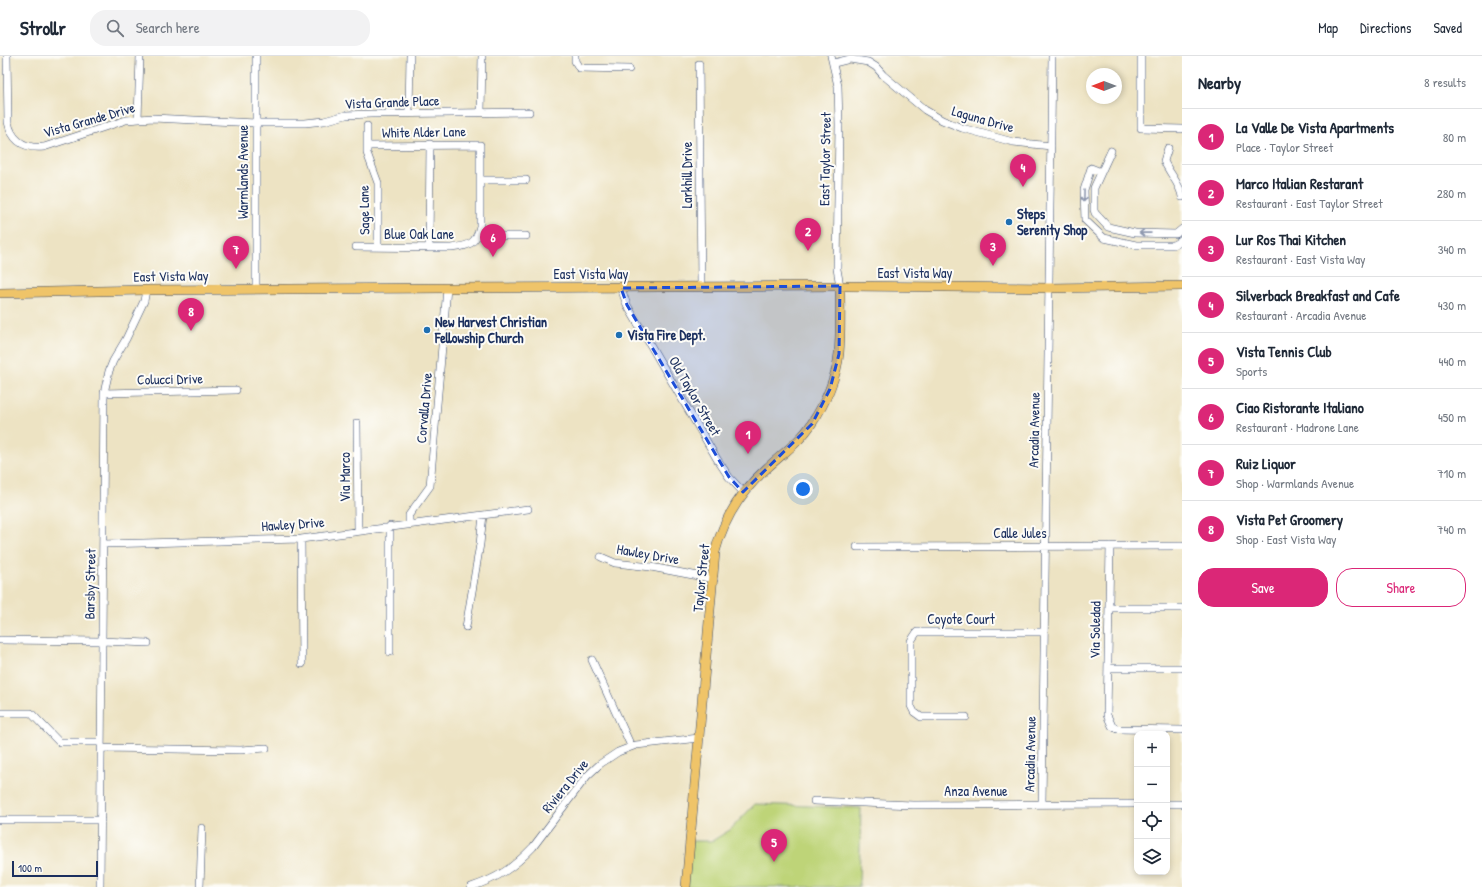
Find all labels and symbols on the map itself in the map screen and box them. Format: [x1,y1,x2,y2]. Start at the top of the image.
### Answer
north arrow [1086,68,1122,104]
street label: Vista Grande Place [344,90,440,113]
street label: Vista Grande Drive [41,97,137,142]
street label: Laguna Drive [950,101,1017,138]
street label: East Taylor Street [814,112,836,206]
street label: White Alder Lane [382,121,467,142]
street label: Warmlands Avenue [233,125,252,219]
street label: Larkhill Drive [677,141,696,208]
pin: 4 [1010,154,1036,187]
street label: Sage Lane [354,185,374,235]
one-way arrow [1080,189,1088,202]
place label: Steps Serenity Shop [1017,204,1088,241]
marker: Steps Serenity Shop [1004,217,1014,227]
pin: 2 [795,218,821,251]
street label: Blue Oak Lane [384,224,454,243]
pin: 6 [480,224,506,257]
one-way arrow [1139,229,1152,237]
pin: 3 [980,233,1006,266]
pin: 7 [223,236,249,269]
street label: East Vista Way [877,263,953,283]
street label: East Vista Way [553,264,629,284]
street label: East Vista Way [133,265,209,287]
pin: 8 [178,298,204,331]
place label: New Harvest Christian Fellowship Church [434,312,547,349]
marker: New Harvest Christian Fellowship Church [422,325,432,335]
place label: Vista Fire Dept. [627,325,706,346]
marker: Vista Fire Dept. [614,330,624,340]
street label: Old Taylor Street [664,353,726,440]
street label: Colucci Drive [137,368,204,389]
street label: Corvalla Drive [411,371,436,444]
street label: Arcadia Avenue [1023,391,1044,468]
pin: 1 [735,421,761,454]
street label: Via Marco [335,452,354,502]
your location [793,479,813,499]
street label: Hawley Drive [261,512,326,536]
street label: Calle Jules [993,523,1047,542]
street label: Hawley Drive [615,539,681,569]
street label: Taylor Street [687,543,715,613]
street label: Barsby Street [79,548,101,620]
street label: Via Soledad [1084,601,1105,659]
street label: Coyote Court [927,609,995,629]
street label: Arcadia Avenue [1019,715,1040,792]
street label: Riviera Drive [537,754,592,817]
street label: Anza Avenue [944,781,1008,800]
pin: 5 [761,829,787,862]
scale bar [12,859,98,878]

